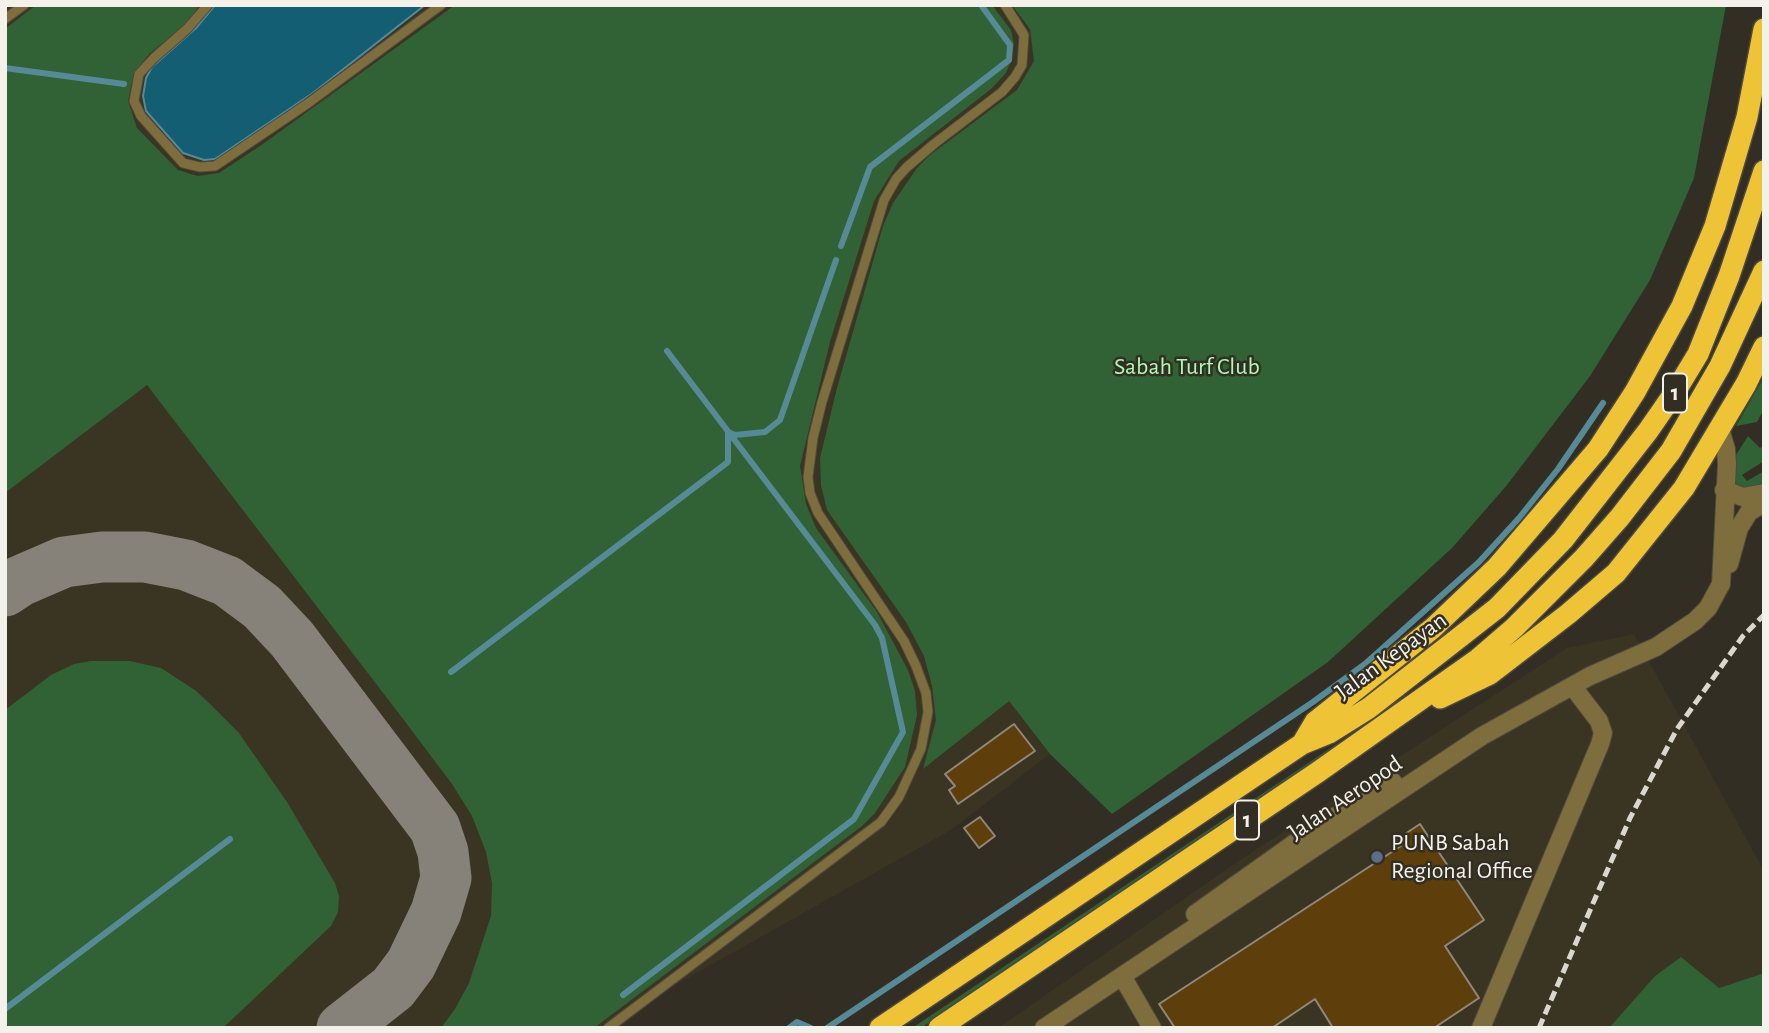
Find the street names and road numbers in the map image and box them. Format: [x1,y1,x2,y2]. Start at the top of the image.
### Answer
road number: 1 [1663,374,1687,412]
street label: Jalan Kepayan [1330,606,1452,706]
street label: Jalan Aeropod [1282,749,1408,847]
road number: 1 [1235,800,1259,840]

